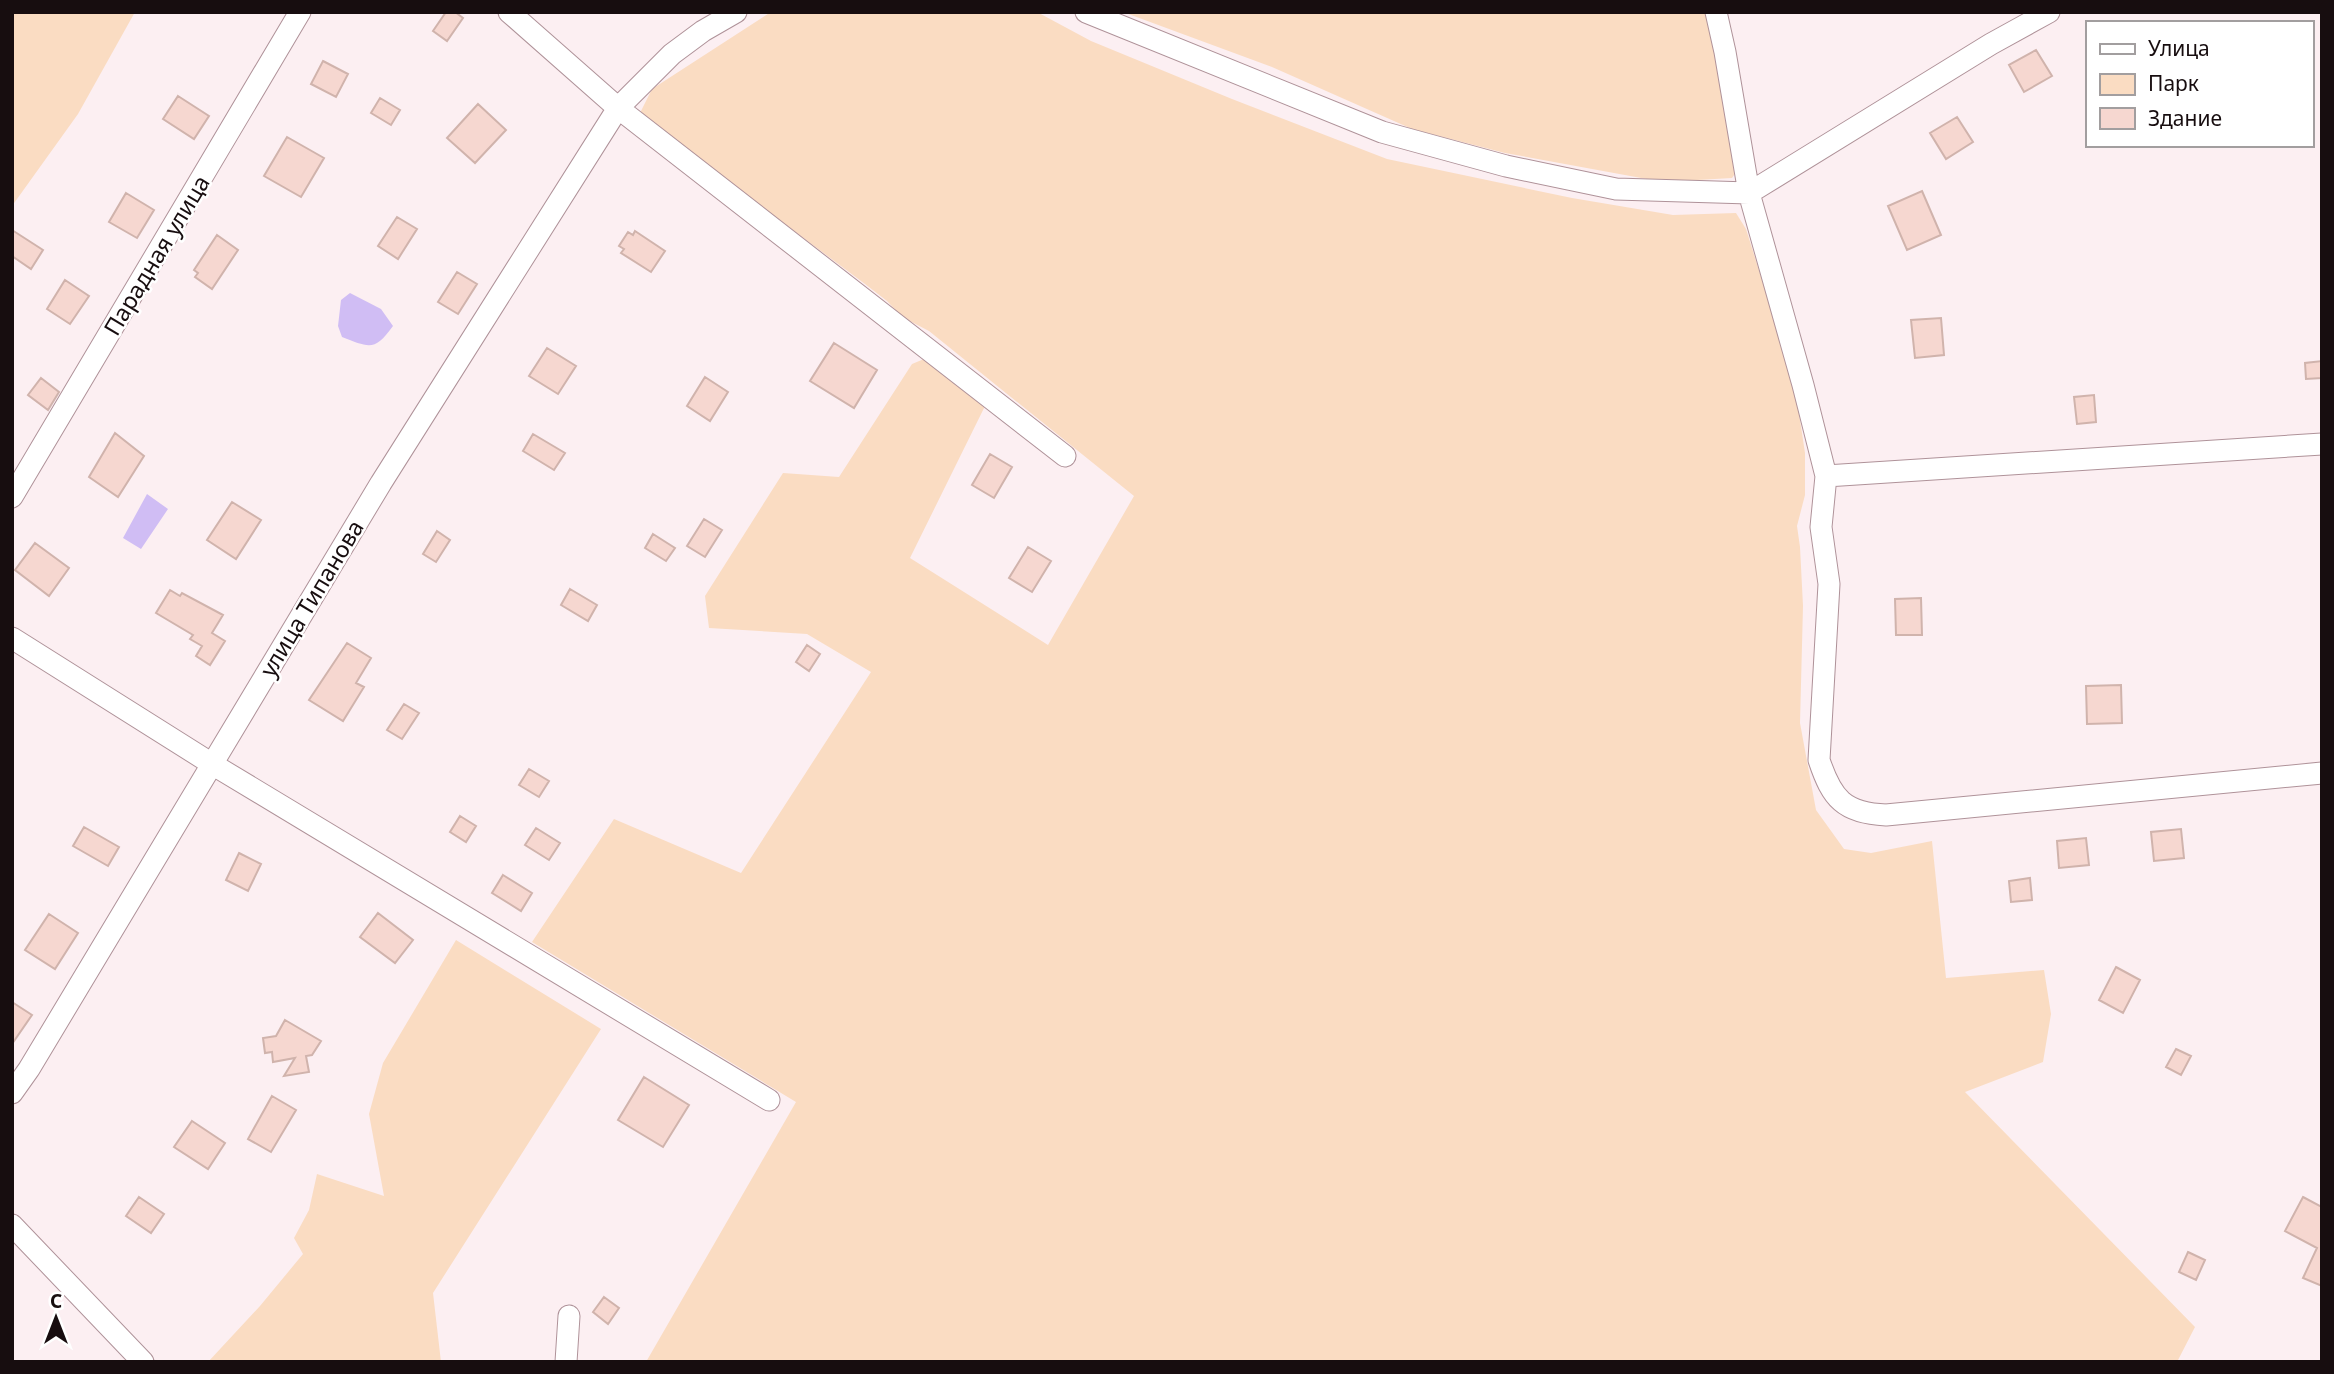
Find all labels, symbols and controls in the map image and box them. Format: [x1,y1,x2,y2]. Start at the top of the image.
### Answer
legend [2086,21,2313,147]
text: Улица [2148,34,2210,62]
text: Парк [2148,69,2199,97]
text: Здание [2148,104,2222,132]
street label: Парадная улица [95,169,217,341]
street label: улица Типанова [251,514,371,682]
north arrow [21,1283,91,1353]
text: С [50,1288,62,1314]

